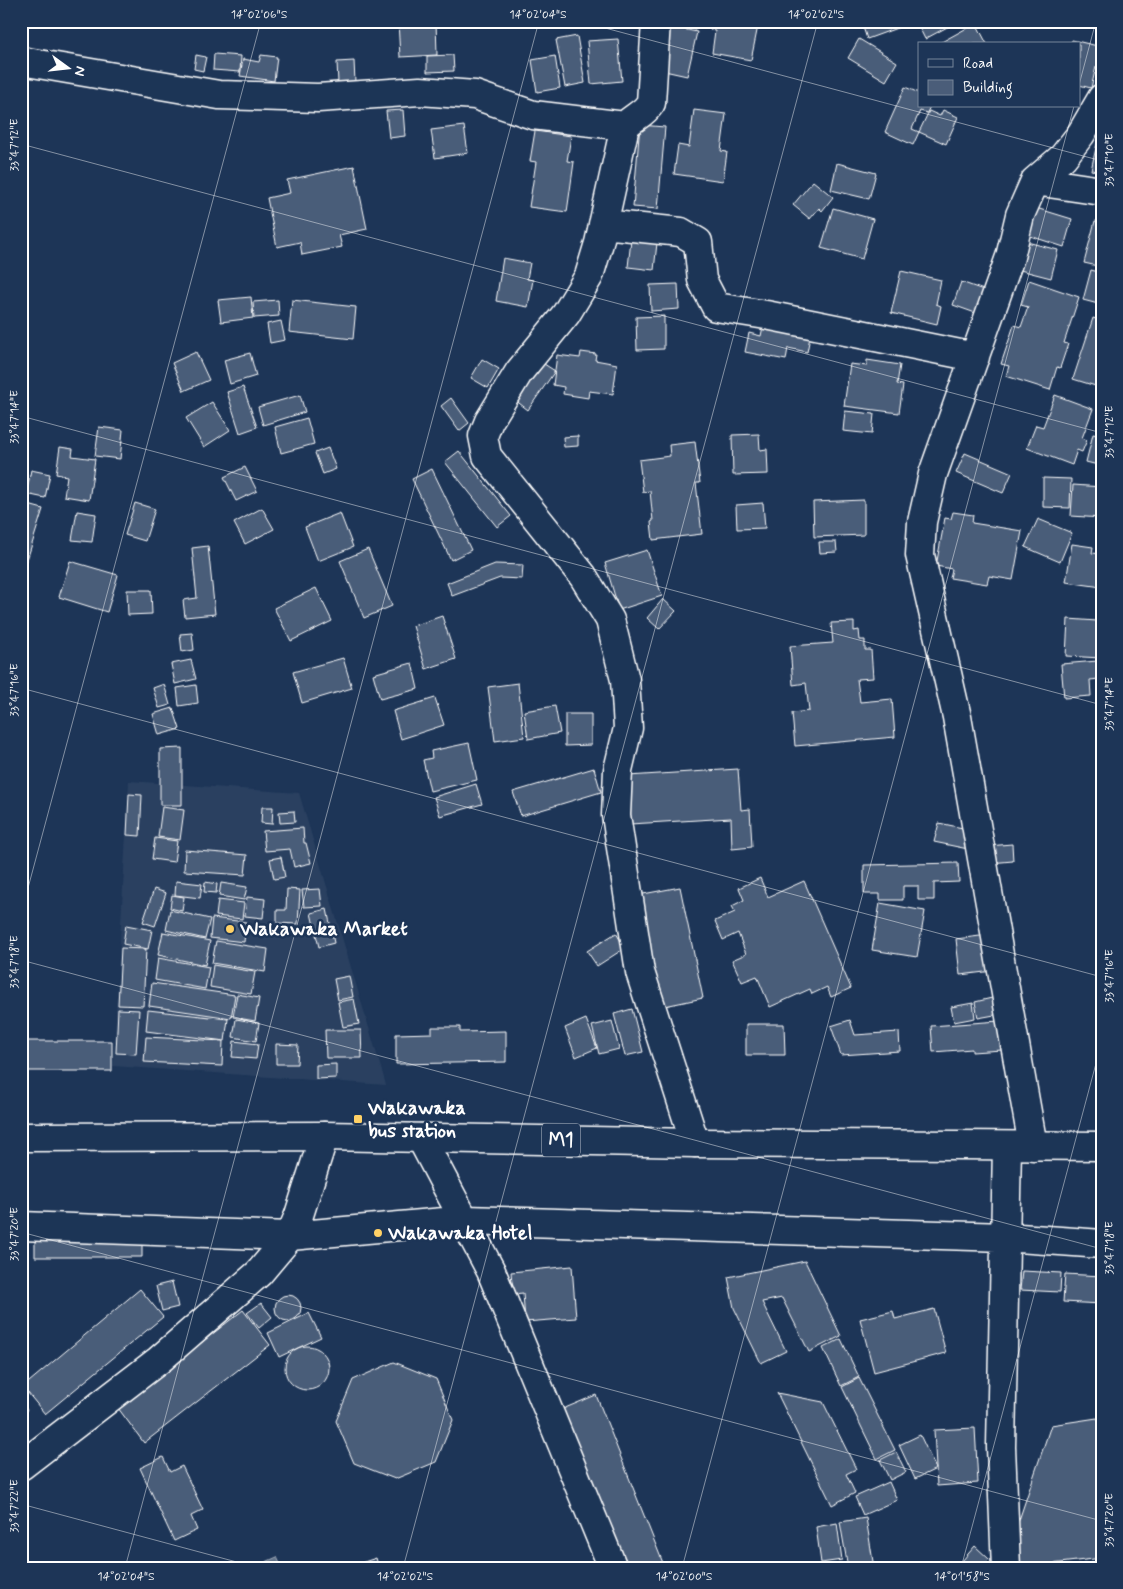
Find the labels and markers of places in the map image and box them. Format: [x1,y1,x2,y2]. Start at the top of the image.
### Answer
place label: Wakawaka Market [239,916,408,943]
marker: Wakawaka Market [224,923,236,935]
place label: Wakawaka bus station [367,1095,466,1145]
marker: Wakawaka bus station [352,1113,364,1125]
place label: Wakawaka Hotel [387,1220,533,1247]
marker: Wakawaka Hotel [372,1227,384,1239]

